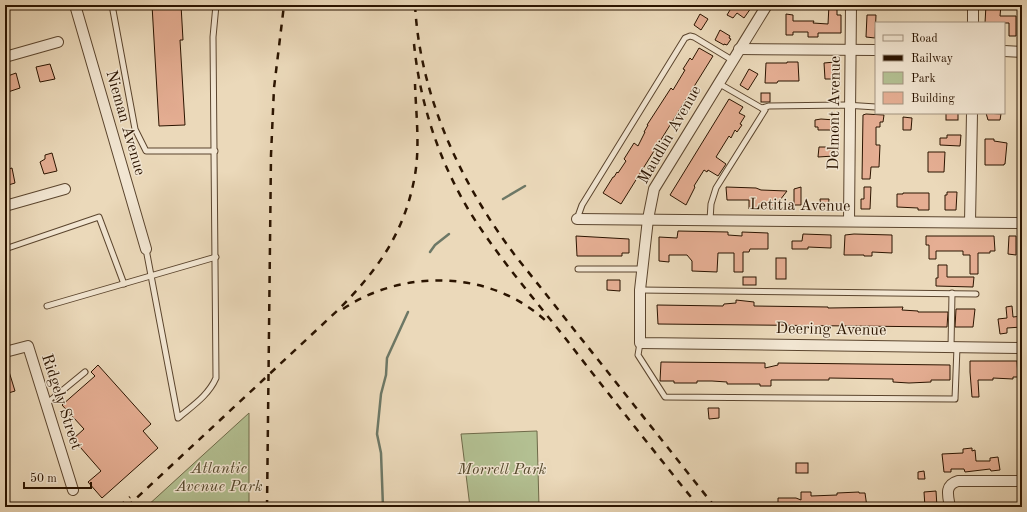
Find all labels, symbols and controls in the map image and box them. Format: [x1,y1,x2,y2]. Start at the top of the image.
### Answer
legend [875,22,1005,114]
text: Road [911,33,938,45]
text: Railway [911,53,954,65]
street label: Delmont Avenue [826,56,844,170]
street label: Nieman Avenue [102,69,148,177]
text: Park [911,73,936,85]
street label: Maudlin Avenue [635,83,705,187]
text: Building [911,93,955,105]
street label: Letitia Avenue [749,197,851,215]
street label: Deering Avenue [776,321,886,339]
street label: Ridgely Street [38,352,84,452]
park label: Atlantic Avenue Park [174,461,263,495]
park label: Morrell Park [457,462,547,478]
scale bar [24,464,91,490]
text: 50 m [30,472,57,485]

